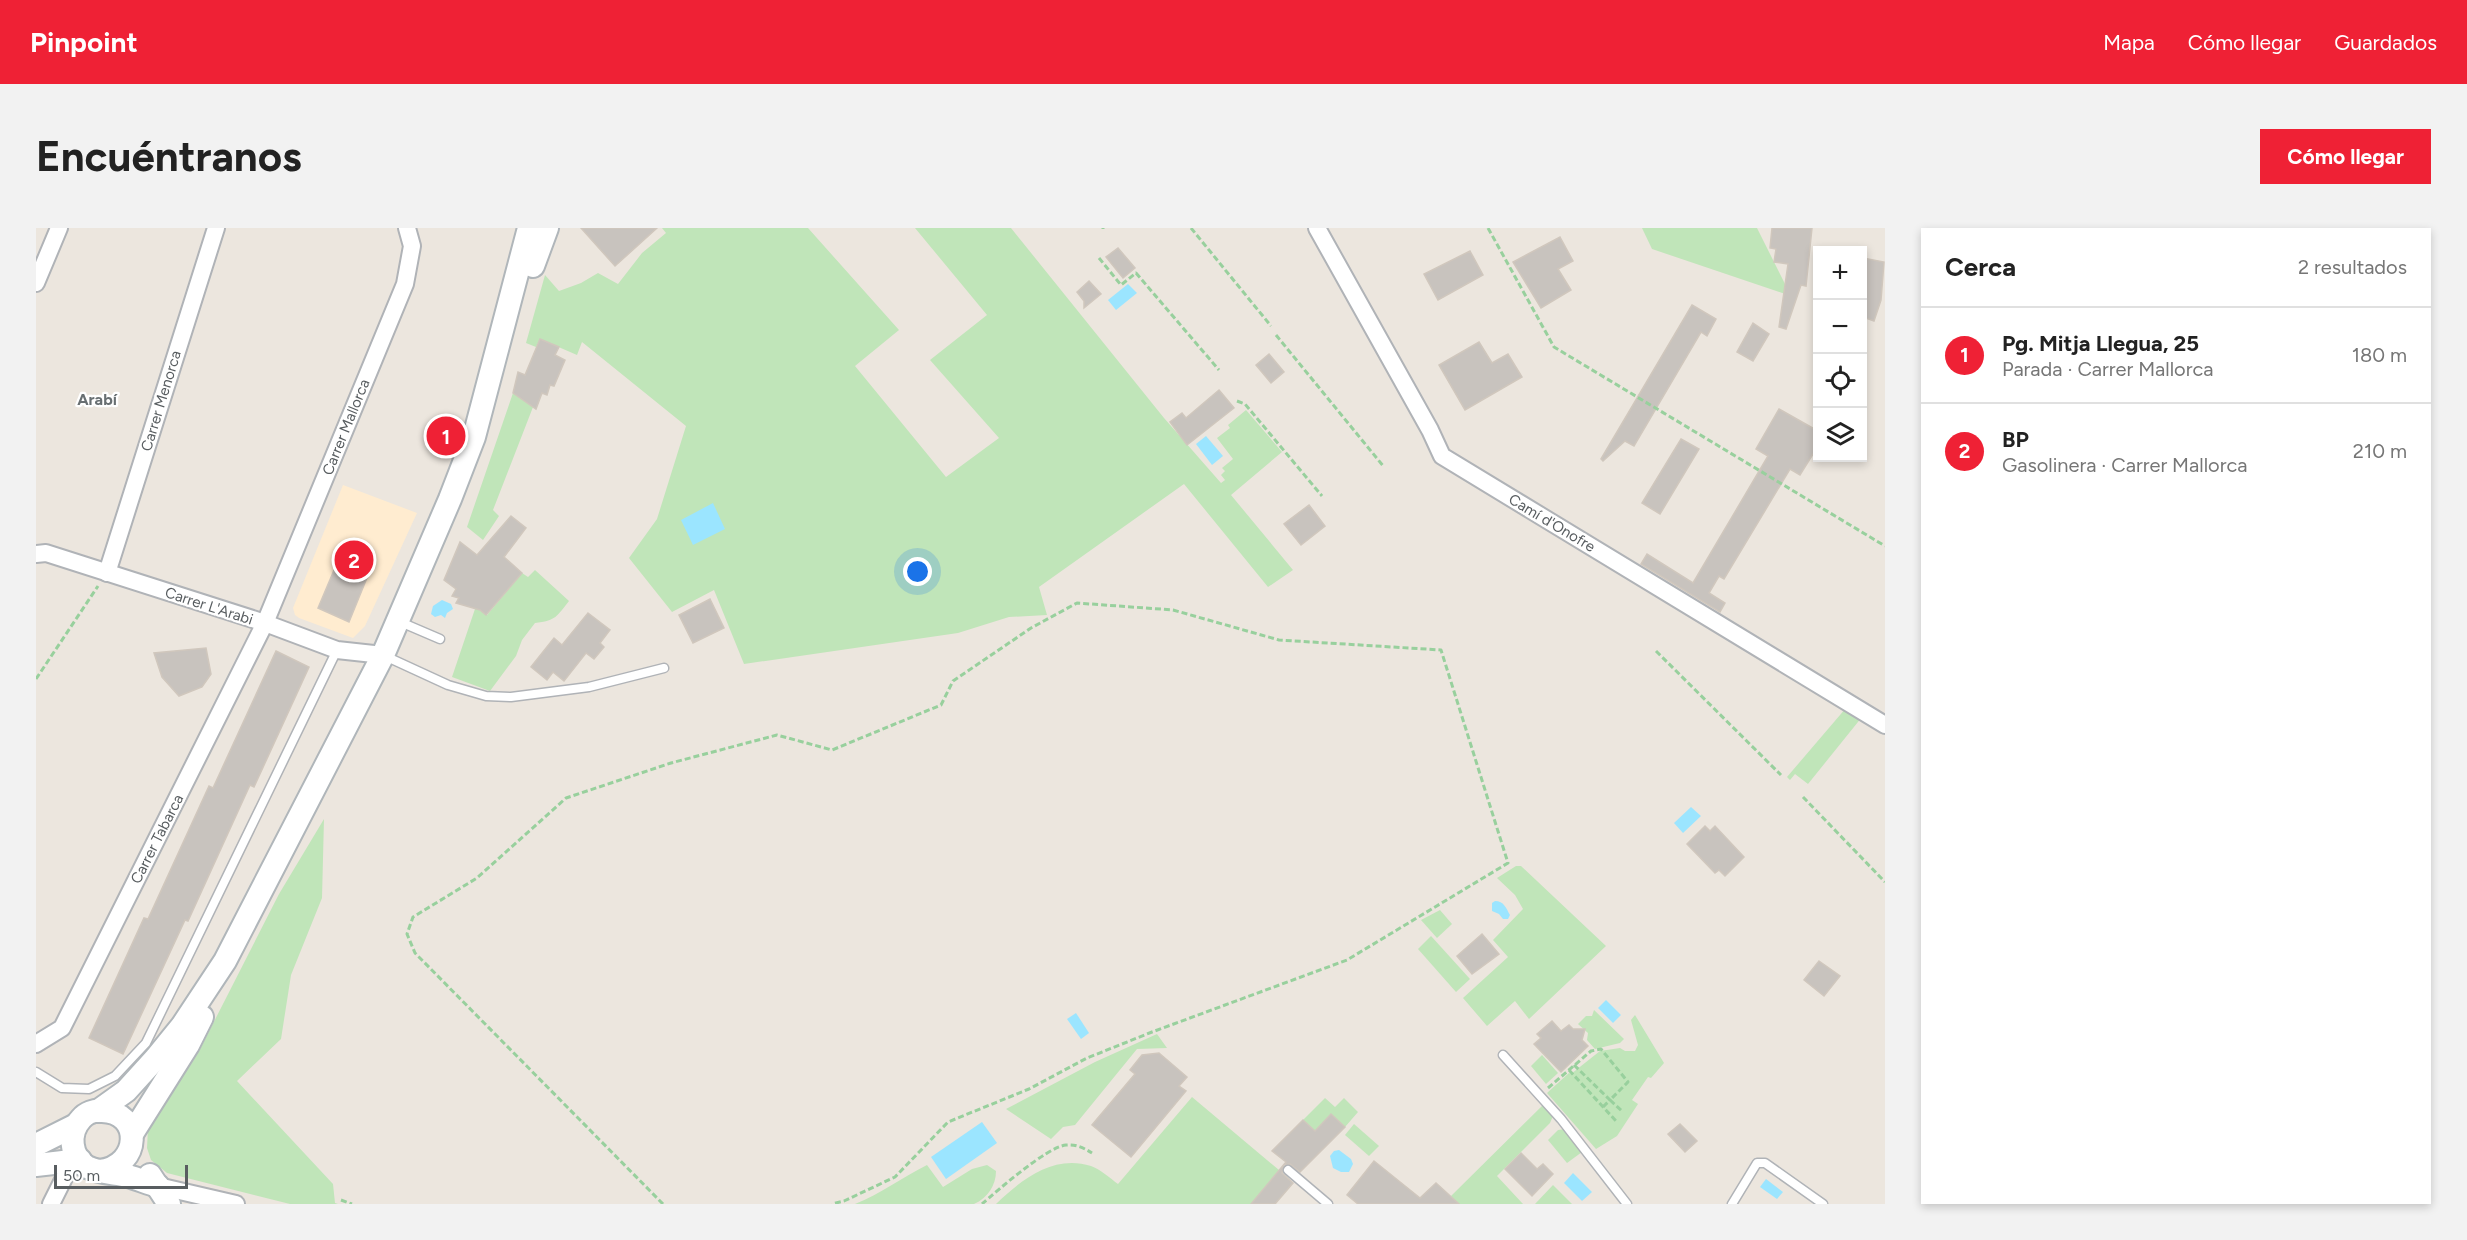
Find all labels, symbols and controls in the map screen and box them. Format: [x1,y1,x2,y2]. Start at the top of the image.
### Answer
text: Pinpoint [30,25,138,59]
text: Mapa [2103,30,2155,55]
text: Cómo llegar [2188,30,2301,55]
text: Guardados [2334,30,2437,55]
button: Cómo llegar [2260,129,2431,184]
text: Encuéntranos [36,131,302,182]
map controls [1813,246,1867,462]
button: + [1813,246,1867,300]
text: Cerca [1945,251,2016,283]
text: 2 resultados [2298,255,2407,279]
button: − [1813,300,1867,354]
text: Pg. Mitja Llegua, 25 [2002,330,2199,357]
text: 1 [1960,343,1969,367]
text: 180 m [2352,343,2407,367]
street label: Carrer Menorca [137,348,185,454]
button: locate [1813,354,1867,408]
text: Parada · Carrer Mallorca [2002,357,2213,381]
street label: Carrer Mallorca [319,376,373,478]
district label: Arabí [77,390,118,409]
button: layers [1813,408,1867,462]
pin: 1 [426,414,466,458]
text: BP [2002,426,2029,453]
text: 2 [1959,439,1970,463]
text: 210 m [2353,439,2407,463]
text: Gasolinera · Carrer Mallorca [2002,453,2247,477]
street label: Camí d'Onofre [1505,490,1599,556]
pin: 2 [334,538,374,582]
your location [903,557,932,586]
street label: Carrer L'Arabi [163,583,255,629]
street label: Carrer Tabarca [127,791,187,887]
scale bar [54,1162,188,1190]
text: 50 m [63,1166,100,1185]

